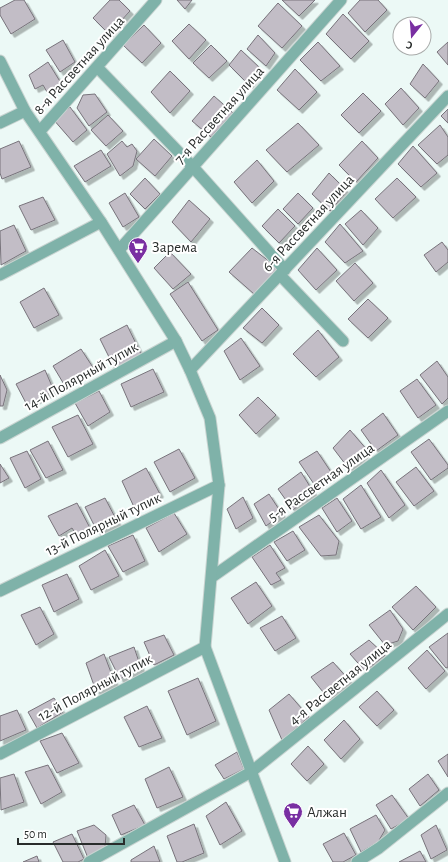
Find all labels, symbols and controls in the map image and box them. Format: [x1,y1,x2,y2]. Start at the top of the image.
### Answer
street label: 8-я Рассветная улица [31,13,127,117]
north arrow [392,16,432,56]
text: С [405,39,414,51]
street label: 7-я Рассветная улица [172,63,267,167]
street label: 6-я Рассветная улица [260,172,357,275]
supermarket icon: Зарема [127,236,149,264]
place label: Зарема [152,240,197,255]
street label: 14-й Полярный тупик [22,339,141,414]
street label: 5-я Рассветная улица [265,440,377,525]
street label: 13-й Полярный тупик [43,490,163,559]
street label: 4-я Рассветная улица [286,637,394,728]
street label: 12-й Полярный тупик [36,651,155,724]
supermarket icon: Алжан [282,801,304,829]
place label: Алжан [307,805,347,820]
scale bar [18,820,124,846]
text: 50 m [24,828,47,840]

